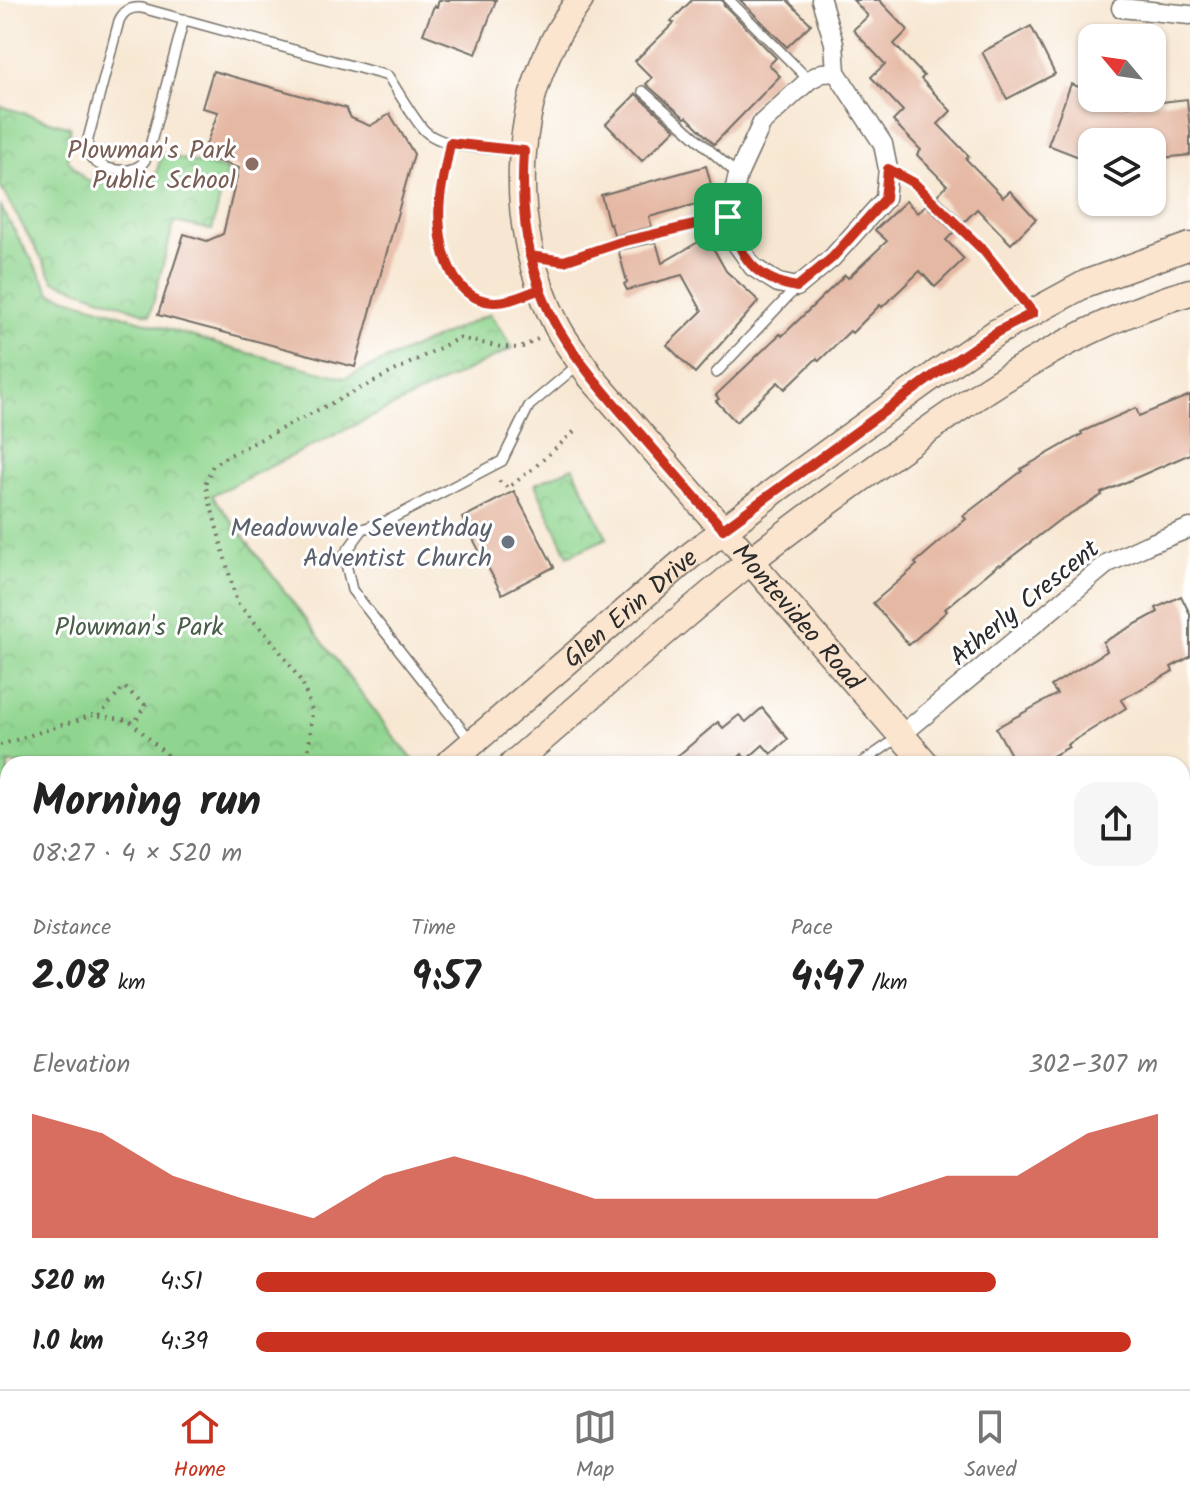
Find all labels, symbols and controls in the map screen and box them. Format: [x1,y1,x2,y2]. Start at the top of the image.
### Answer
north arrow [1078,24,1166,112]
map controls [1078,24,1166,216]
button: layers [1078,128,1166,216]
place label: Plowman's Park Public School [67,130,237,202]
marker: Plowman's Park Public School [243,155,261,173]
pin [694,183,762,251]
icon: arrive [706,195,750,239]
place label: Meadowvale Seventhday Adventist Church [230,508,493,580]
street label: Atherly Crescent [941,529,1110,678]
marker: Meadowvale Seventhday Adventist Church [499,533,517,551]
street label: Montevideo Road [720,534,873,702]
street label: Glen Erin Drive [554,539,709,679]
park label: Plowman's Park [55,607,224,649]
text: Morning run [32,768,261,838]
button: share [1074,782,1158,866]
text: 08:27 · 4 × 520 m [32,833,242,875]
text: Distance [32,911,111,946]
text: Time [411,911,456,946]
text: Pace [791,911,833,946]
text: 2.08 [32,946,109,1010]
text: 9:57 [411,946,481,1010]
text: 4:47 [791,946,863,1010]
text: km [109,966,146,1001]
text: /km [863,966,907,1001]
text: Elevation [32,1044,130,1086]
text: 302–307 m [1028,1044,1158,1086]
text: 520 m [32,1261,105,1303]
text: 4:51 [160,1261,203,1303]
text: 1.0 km [32,1321,103,1363]
text: 4:39 [160,1321,208,1363]
tab: Home [174,1405,226,1488]
tab: Map [573,1405,617,1488]
tab: Saved [964,1405,1016,1488]

